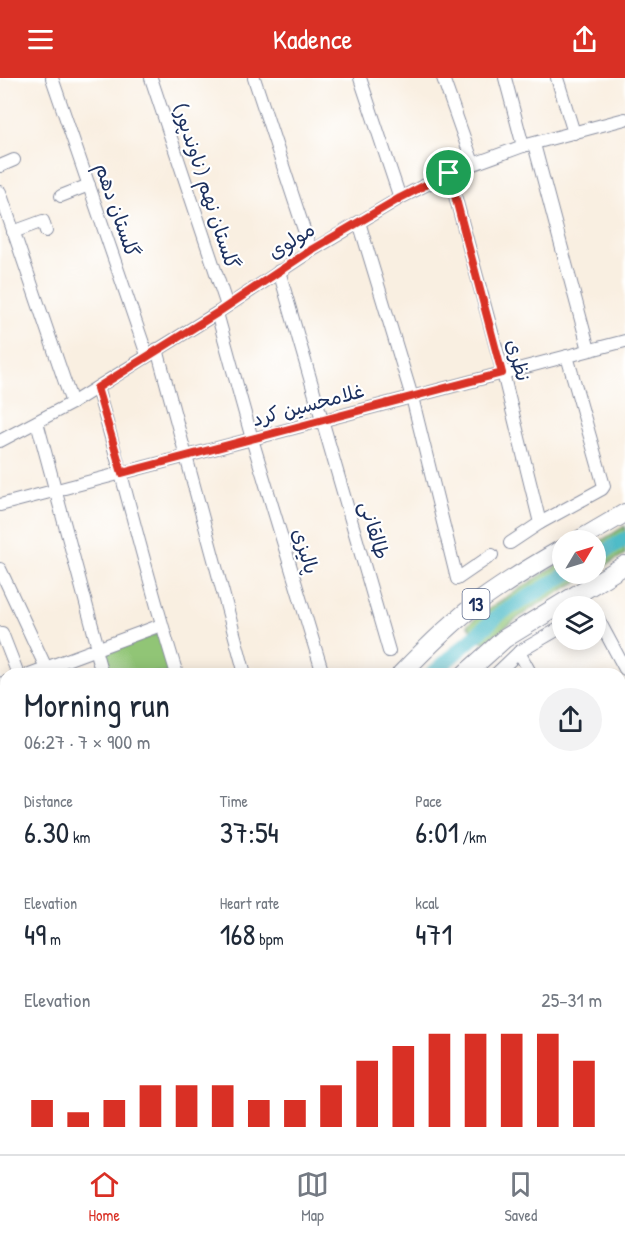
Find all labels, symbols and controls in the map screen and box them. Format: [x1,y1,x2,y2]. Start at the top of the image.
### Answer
text: Kadence [273,21,352,57]
icon: menu [24,23,57,56]
icon: share [568,23,601,56]
street label: گلستان نهم (ناوندپور) [165,99,247,273]
pin [423,147,474,198]
icon: arrive [432,156,465,189]
street label: گلستان دهم [87,159,147,262]
street label: مولوی [262,215,320,265]
street label: نظری [500,336,538,384]
street label: غلامحسین کرد [249,376,367,432]
street label: طالقانی [354,498,396,562]
street label: پالیزی [286,525,326,577]
north arrow [552,530,606,584]
map controls [552,530,606,650]
road number: 13 [462,589,490,619]
button: layers [552,596,606,650]
text: Morning run [24,683,170,727]
button: share [539,688,602,751]
text: 06:27 · 7 × 900 m [24,728,150,755]
text: Distance [24,790,73,812]
text: Time [220,790,248,812]
text: Pace [415,790,442,812]
text: 6.30 [24,812,69,852]
text: 37:54 [220,812,279,852]
text: 6:01 [415,812,459,852]
text: km [69,826,90,848]
text: /km [459,826,487,848]
text: Elevation [24,892,77,914]
text: Heart rate [220,892,279,914]
text: kcal [415,892,439,914]
text: 49 [24,914,46,954]
text: 168 [220,914,256,954]
text: 471 [415,914,452,954]
text: m [46,928,61,950]
text: bpm [256,928,284,950]
text: Elevation [24,986,90,1013]
text: 25–31 m [541,986,602,1013]
tab: Home [88,1168,121,1226]
tab: Map [296,1168,329,1226]
tab: Saved [504,1168,537,1226]

